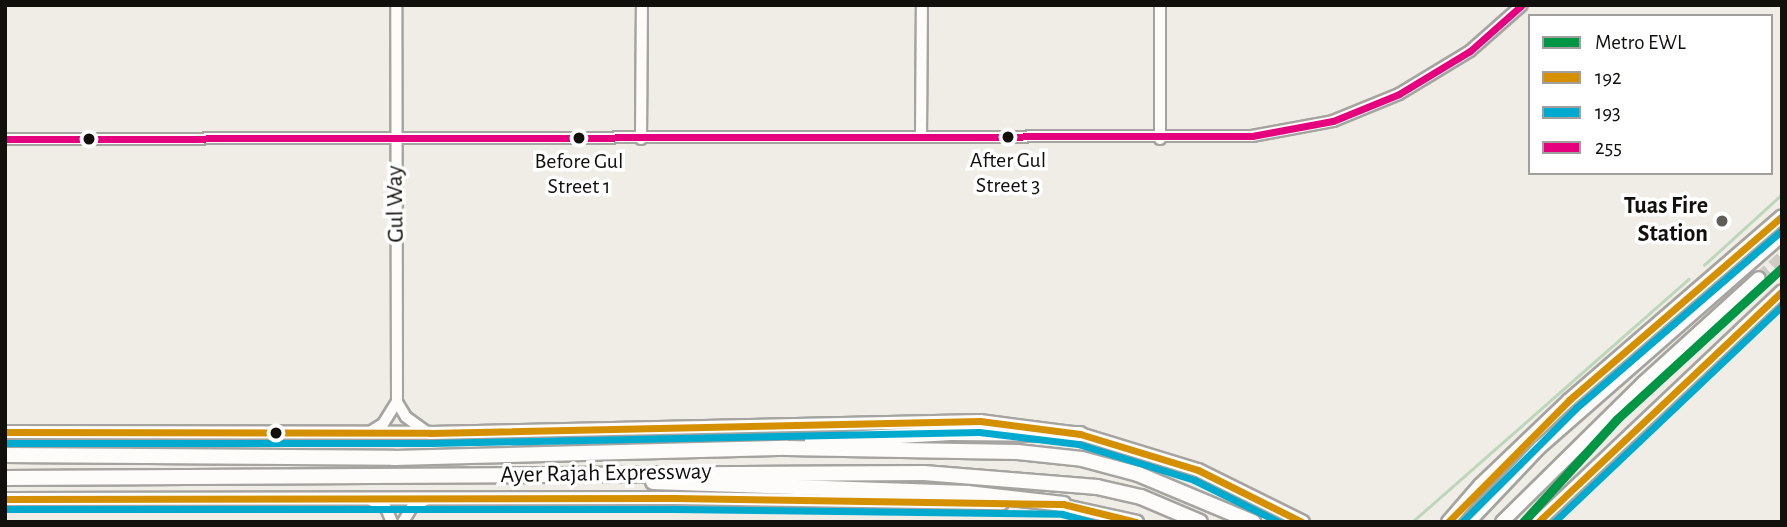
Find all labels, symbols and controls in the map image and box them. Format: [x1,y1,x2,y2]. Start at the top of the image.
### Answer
legend [1528,14,1773,175]
text: Metro EWL [1595,32,1686,53]
text: 192 [1595,67,1622,88]
text: 193 [1595,102,1621,123]
marker: After Gul Street 3 [1001,130,1015,144]
marker: Before Gul Street 1 [572,131,586,145]
unlabelled marker [82,132,96,146]
text: 255 [1595,137,1622,158]
place label: After Gul Street 3 [970,147,1046,198]
place label: Before Gul Street 1 [535,148,623,200]
street label: Gul Way [381,165,411,243]
place label: Tuas Fire Station [1624,193,1708,249]
marker: Tuas Fire Station [1714,213,1730,229]
unlabelled marker [269,426,283,440]
street label: Ayer Rajah Expressway [500,458,712,490]

